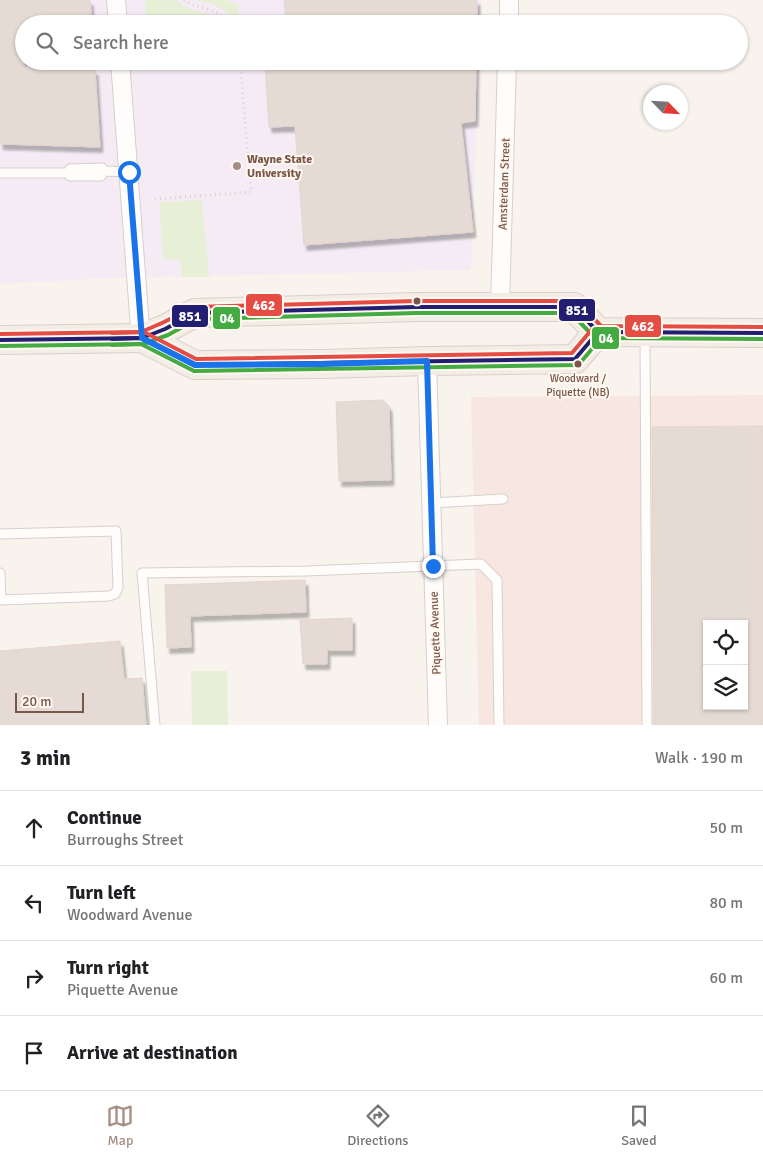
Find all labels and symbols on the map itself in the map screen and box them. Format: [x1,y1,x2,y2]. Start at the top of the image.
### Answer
north arrow [643,85,688,130]
street label: Amsterdam Street [495,138,514,230]
place label: Wayne State University [247,152,312,181]
marker: Wayne State University [231,160,243,172]
route start [118,161,141,184]
line badge: 462 [245,293,283,317]
unlabelled marker [412,296,422,306]
text: 462 [253,297,275,314]
line badge: 851 [558,298,596,322]
text: 851 [566,302,589,319]
line badge: 851 [171,304,209,328]
line badge: 04 [212,306,241,330]
text: 851 [179,308,202,325]
text: 04 [219,310,235,327]
line badge: 462 [624,314,662,338]
text: 462 [632,318,654,335]
line badge: 04 [591,326,620,350]
text: 04 [598,330,614,347]
marker: Woodward / Piquette (NB) [573,359,583,369]
place label: Woodward / Piquette (NB) [546,372,610,399]
route end [422,555,445,578]
street label: Piquette Avenue [427,591,444,675]
scale bar [15,690,84,713]

